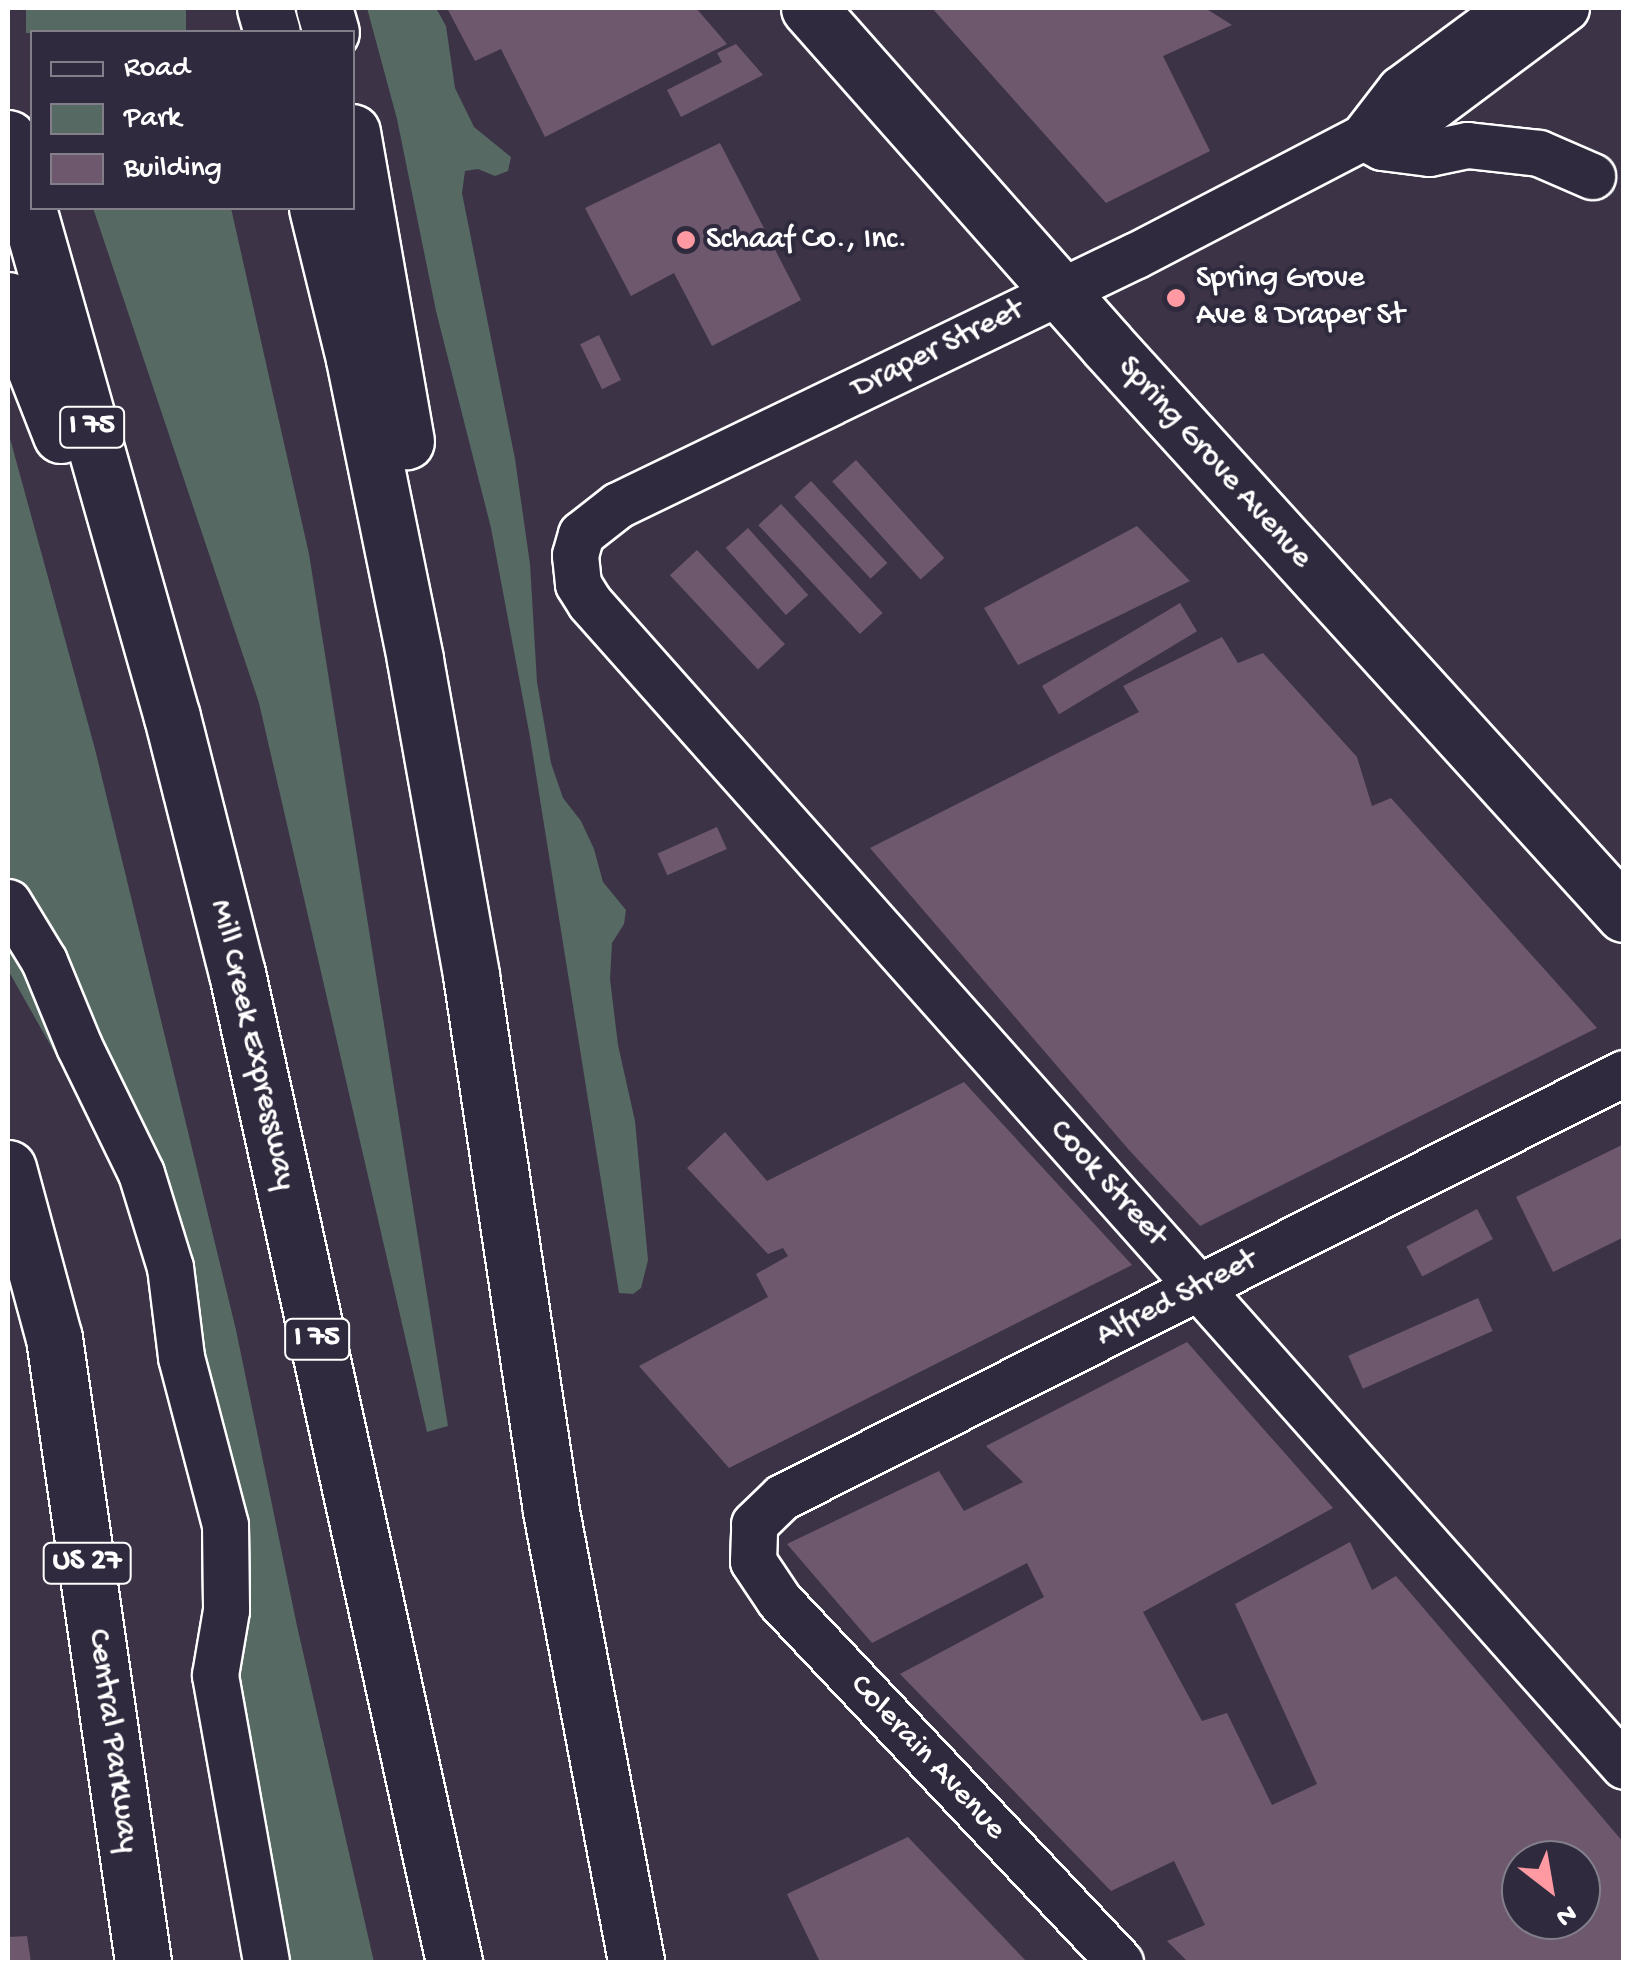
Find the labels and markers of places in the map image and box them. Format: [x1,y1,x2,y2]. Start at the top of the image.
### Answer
place label: Schaaf Co., Inc. [706,221,907,259]
marker: Schaaf Co., Inc. [675,229,697,251]
place label: Spring Grove Ave & Draper St [1196,261,1404,336]
marker: Spring Grove Ave & Draper St [1165,287,1187,309]

